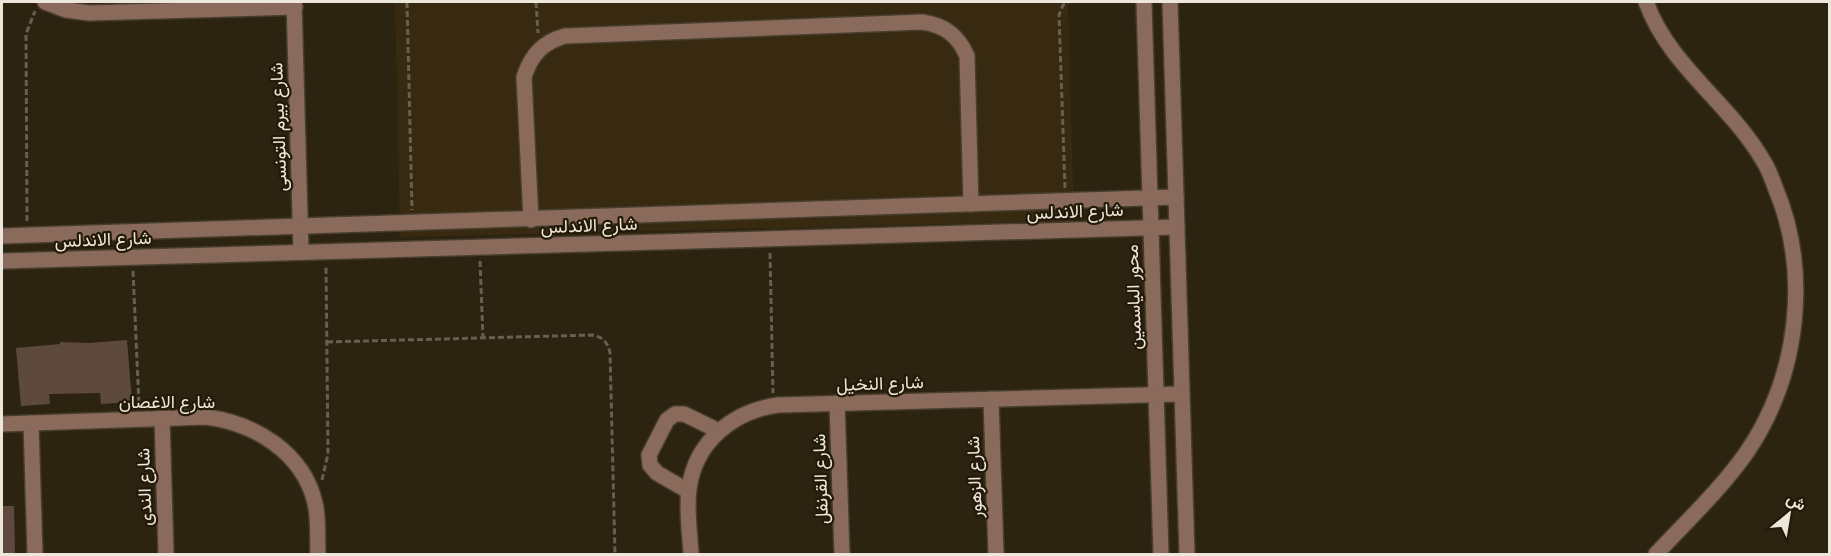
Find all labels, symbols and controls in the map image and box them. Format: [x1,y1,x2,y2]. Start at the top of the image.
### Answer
street label: شارع بيرم التونسى [264,62,293,192]
street label: شارع الاندلس [1026,198,1124,225]
street label: شارع الاندلس [540,212,638,239]
street label: شارع الاندلس [54,226,152,253]
street label: محور الياسمين [1120,244,1146,350]
street label: شارع النخيل [836,370,924,397]
street label: شارع الاغصان [119,390,215,414]
street label: شارع القرنفل [807,433,834,525]
street label: شارع الزهور [961,436,988,519]
street label: شارع الندى [131,448,158,526]
north arrow [1759,484,1819,544]
text: ش [1783,488,1810,514]

